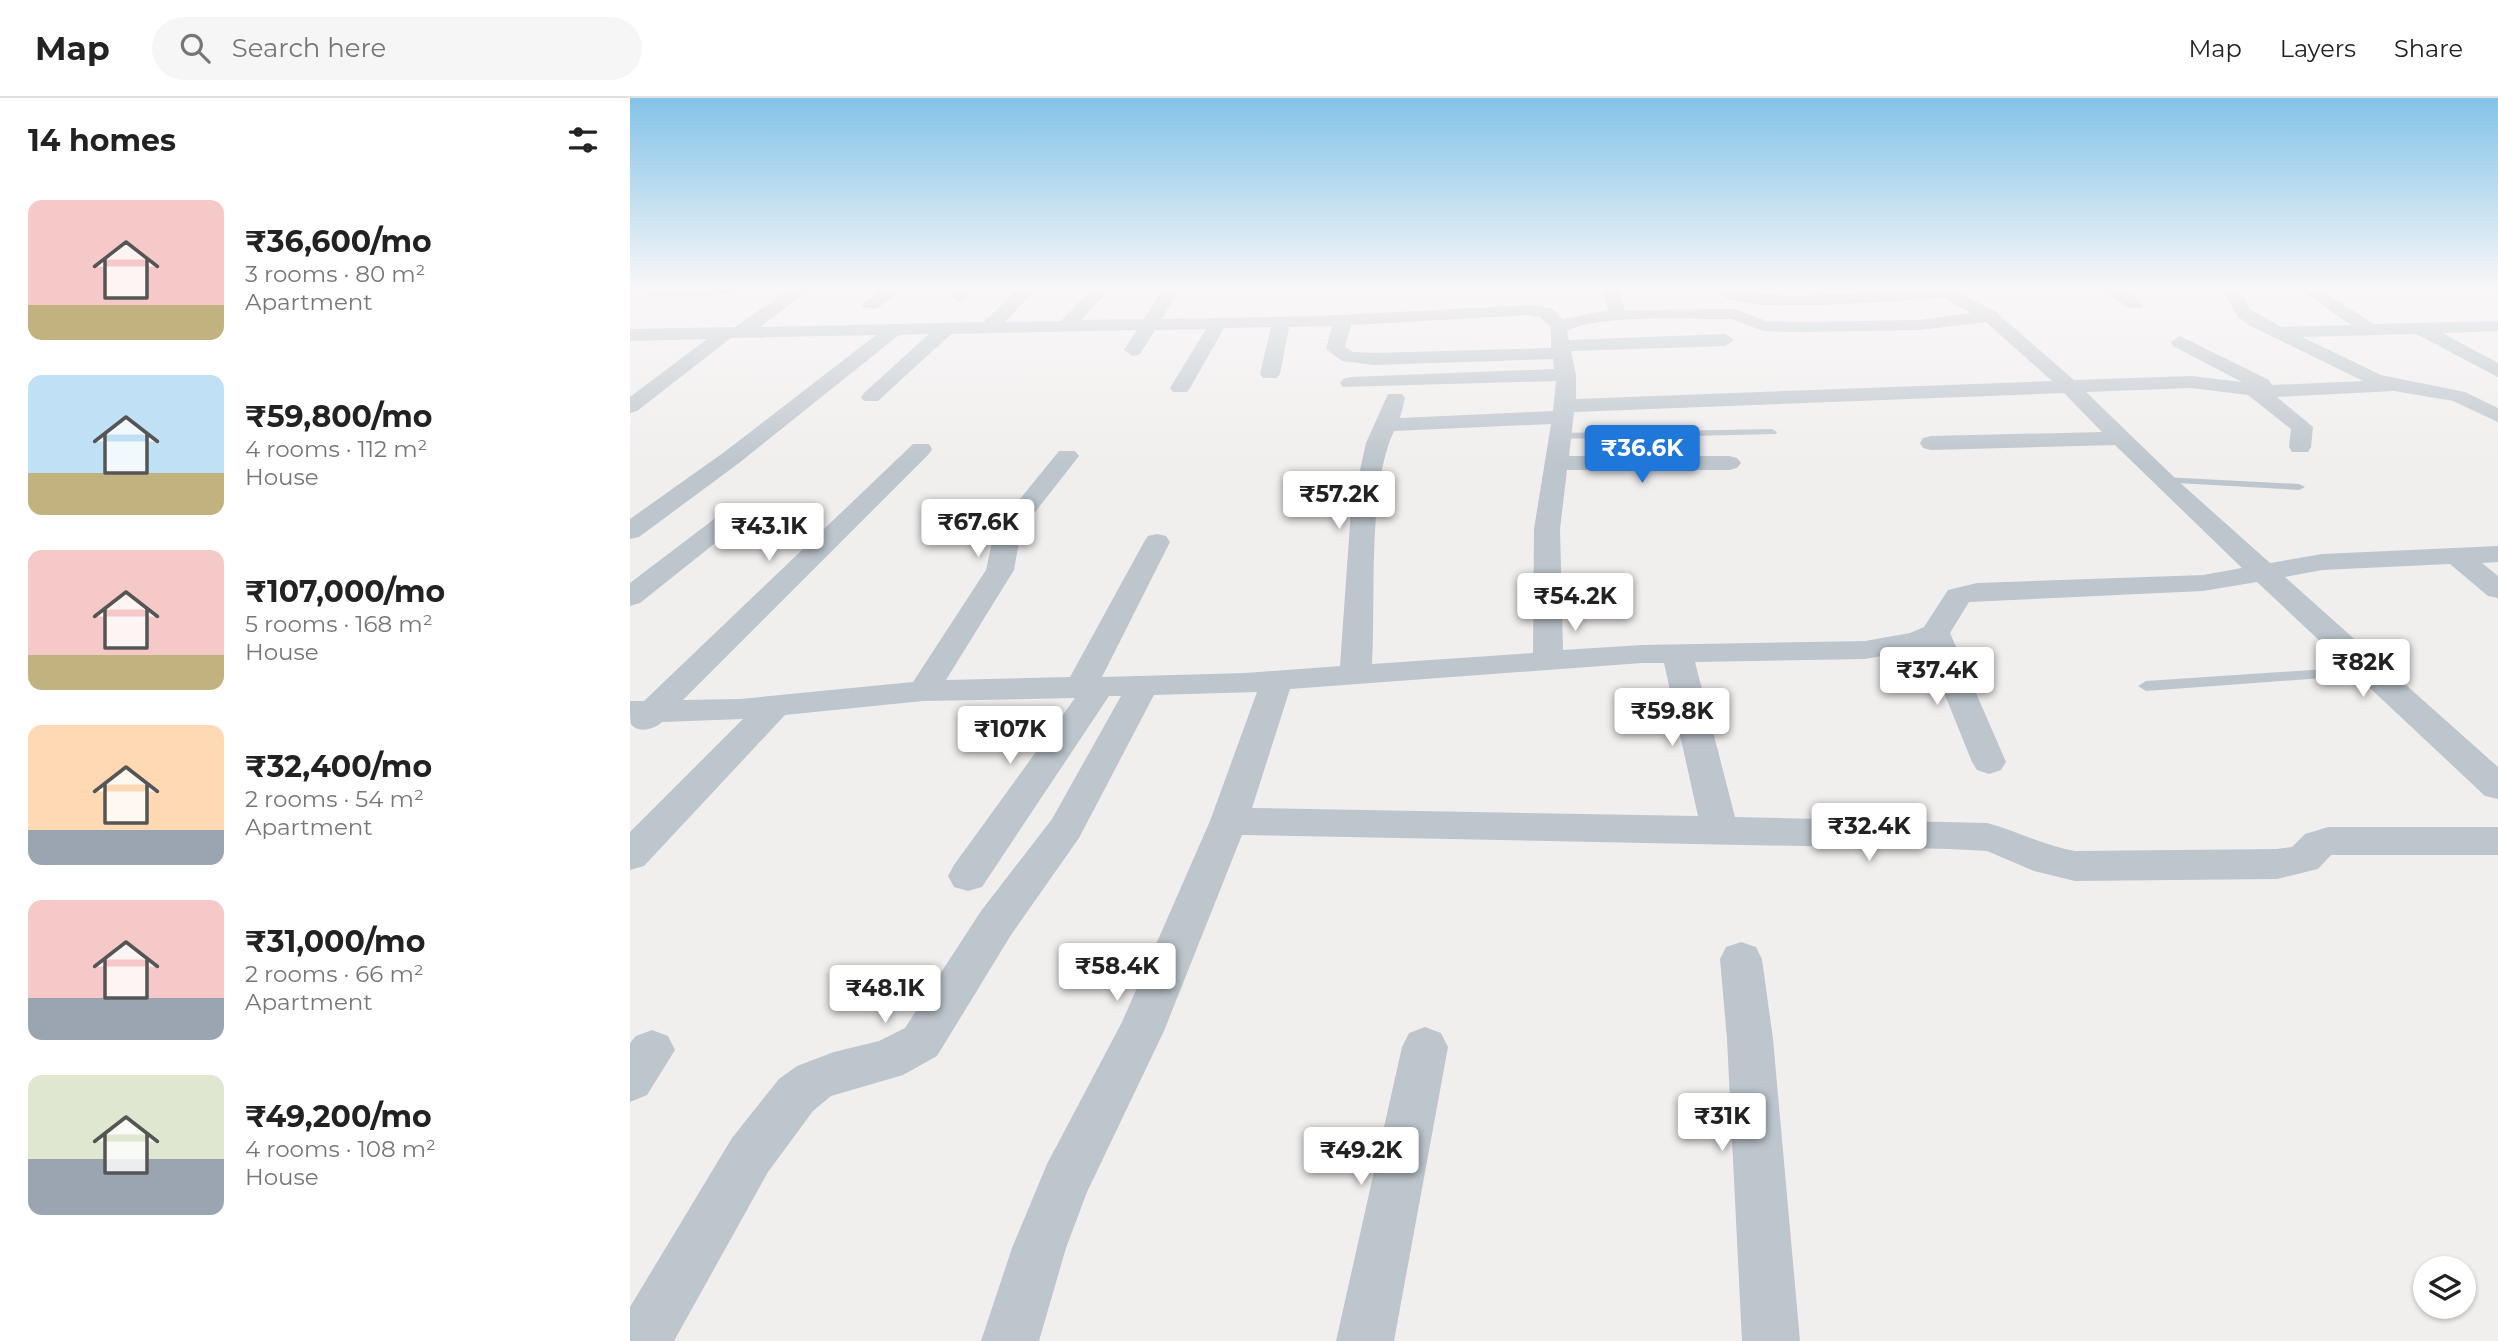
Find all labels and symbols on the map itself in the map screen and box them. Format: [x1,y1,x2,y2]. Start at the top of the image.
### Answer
pin: ₹36.6K [1585,426,1699,485]
pin: ₹57.2K [1282,472,1396,531]
pin: ₹67.6K [921,500,1035,559]
pin: ₹43.1K [712,504,826,563]
pin: ₹54.2K [1518,574,1632,633]
pin: ₹82K [2322,640,2404,699]
pin: ₹37.4K [1880,648,1994,707]
pin: ₹59.8K [1615,688,1729,748]
pin: ₹107K [961,706,1059,766]
pin: ₹32.4K [1812,804,1926,863]
pin: ₹58.4K [1060,944,1174,1003]
pin: ₹48.1K [828,965,942,1025]
pin: ₹31K [1681,1094,1763,1153]
pin: ₹49.2K [1304,1128,1418,1187]

